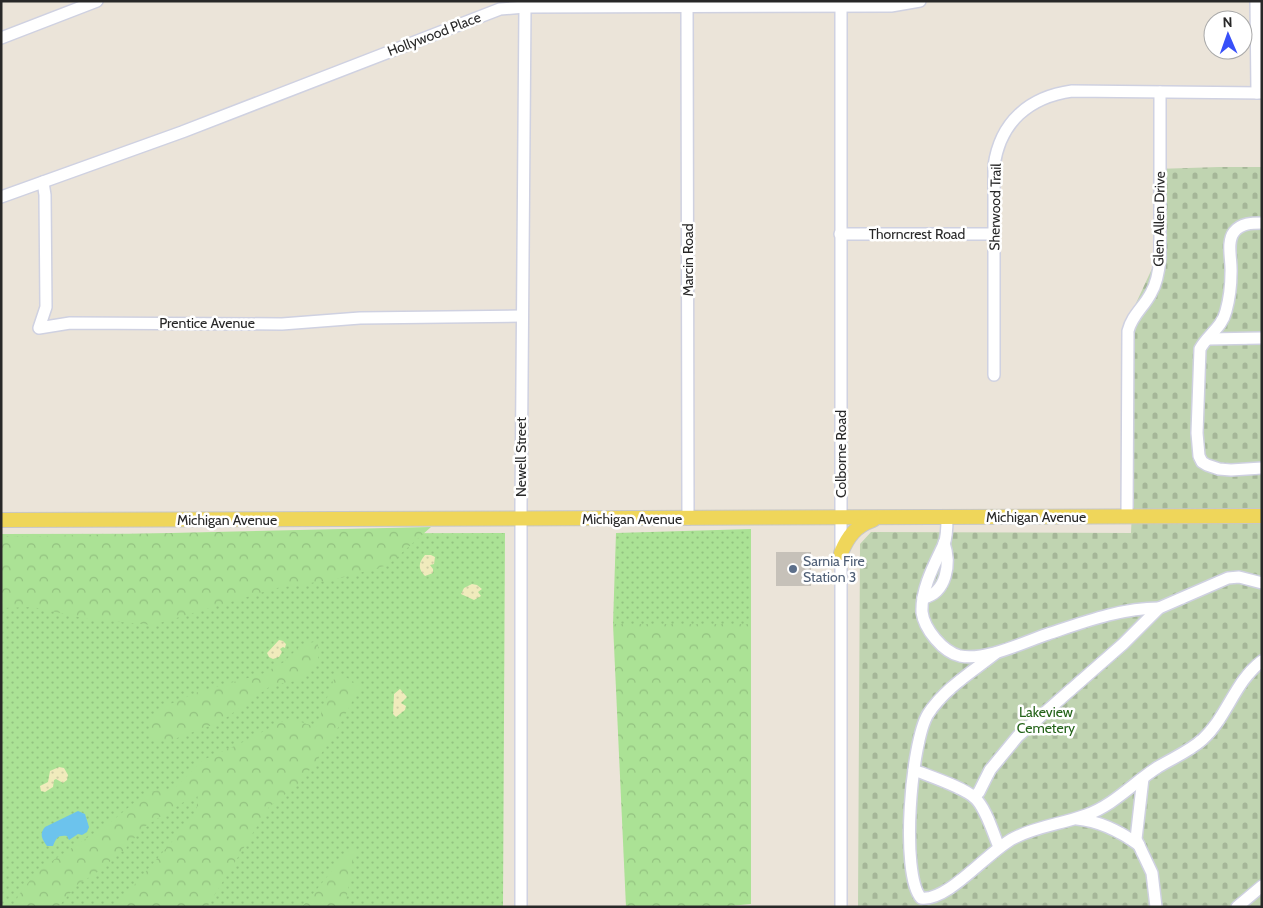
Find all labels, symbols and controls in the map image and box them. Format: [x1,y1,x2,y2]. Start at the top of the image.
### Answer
street label: Hollywood Place [385,8,483,60]
north arrow [1203,10,1253,60]
text: N [1222,13,1233,31]
street label: Sherwood Trail [985,163,1005,251]
street label: Glen Allen Drive [1149,171,1169,267]
street label: Marcin Road [679,224,697,296]
street label: Thorncrest Road [869,225,965,243]
street label: Prentice Avenue [159,314,255,332]
street label: Colborne Road [832,410,850,498]
street label: Newell Street [512,417,530,497]
street label: Michigan Avenue [986,508,1086,526]
street label: Michigan Avenue [582,510,682,528]
street label: Michigan Avenue [177,511,277,529]
place label: Sarnia Fire Station 3 [803,552,865,586]
marker: Sarnia Fire Station 3 [787,563,799,575]
park label: Lakeview Cemetery [1017,703,1075,737]

